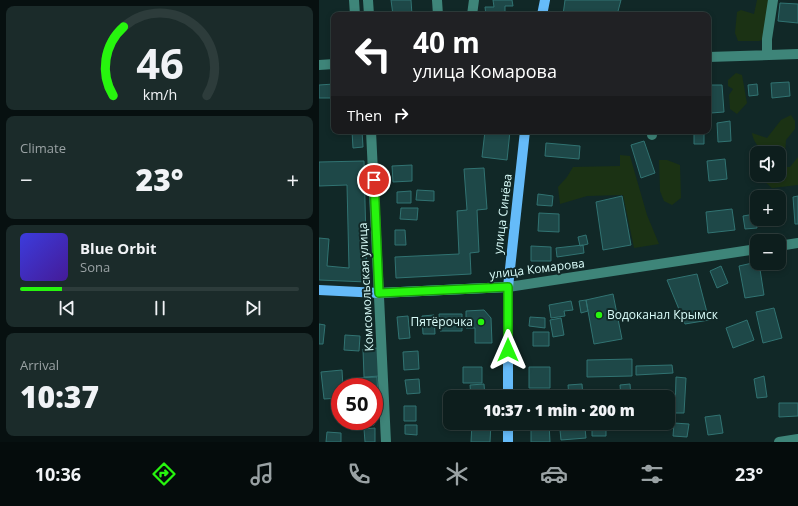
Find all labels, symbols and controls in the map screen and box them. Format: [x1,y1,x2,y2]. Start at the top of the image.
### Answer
text: 40 m [413,23,480,61]
icon: left [347,28,399,80]
text: 46 [136,35,183,91]
text: улица Комарова [413,59,557,83]
text: km/h [142,85,177,104]
icon: right [390,104,412,126]
text: Then [347,105,382,125]
text: Climate [20,139,66,157]
map controls [750,146,786,270]
button: sound [750,146,786,182]
text: 23° [136,159,183,200]
pin [357,163,391,197]
text: − [20,164,33,194]
text: + [286,164,299,194]
icon: arrive [363,169,385,191]
street label: улица Синёва [489,173,516,255]
button: + [750,190,786,226]
street label: Комсомольская улица [354,222,377,352]
button: − [750,234,786,270]
text: Blue Orbit [80,238,157,258]
street label: улица Комарова [488,254,586,283]
text: Sona [80,258,110,276]
icon: previous [56,297,78,319]
icon: pause [149,297,171,319]
icon: next [242,297,264,319]
place label: Водоканал Крымск [607,306,719,323]
marker: Водоканал Крымск [594,310,604,320]
place label: Пятёрочка [411,313,473,330]
marker: Пятёрочка [476,317,486,327]
position arrow [487,329,529,371]
text: Arrival [20,356,59,374]
text: 10:37 [20,376,99,417]
speed limit sign: 50 [331,378,383,430]
text: 10:37 · 1 min · 200 m [483,400,635,420]
icon: directions [150,460,178,488]
icon: music [248,460,276,488]
icon: phone [345,460,373,488]
icon: climate [443,460,471,488]
icon: car [540,460,568,488]
icon: filters [638,460,666,488]
text: 10:36 [35,462,81,486]
text: 23° [735,462,763,486]

